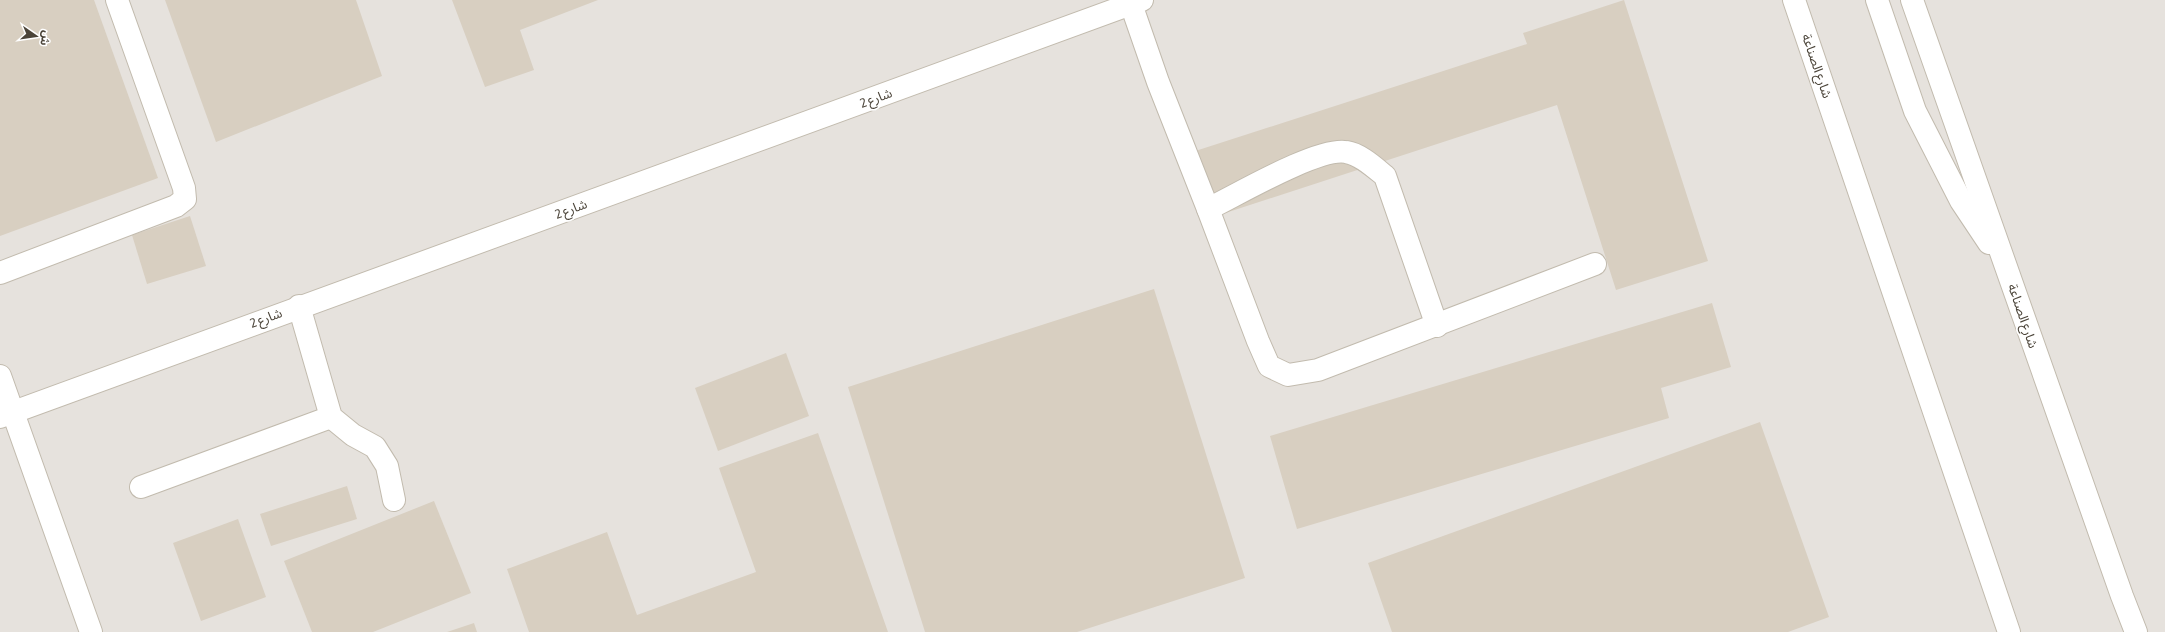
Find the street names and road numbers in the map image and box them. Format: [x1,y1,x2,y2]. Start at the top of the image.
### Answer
street label: شارع الصناعة [1796,32,1835,101]
street label: شارع 2 [858,85,895,114]
street label: شارع 2 [553,196,590,225]
street label: شارع الصناعة [2002,282,2041,351]
street label: شارع 2 [248,305,285,334]

